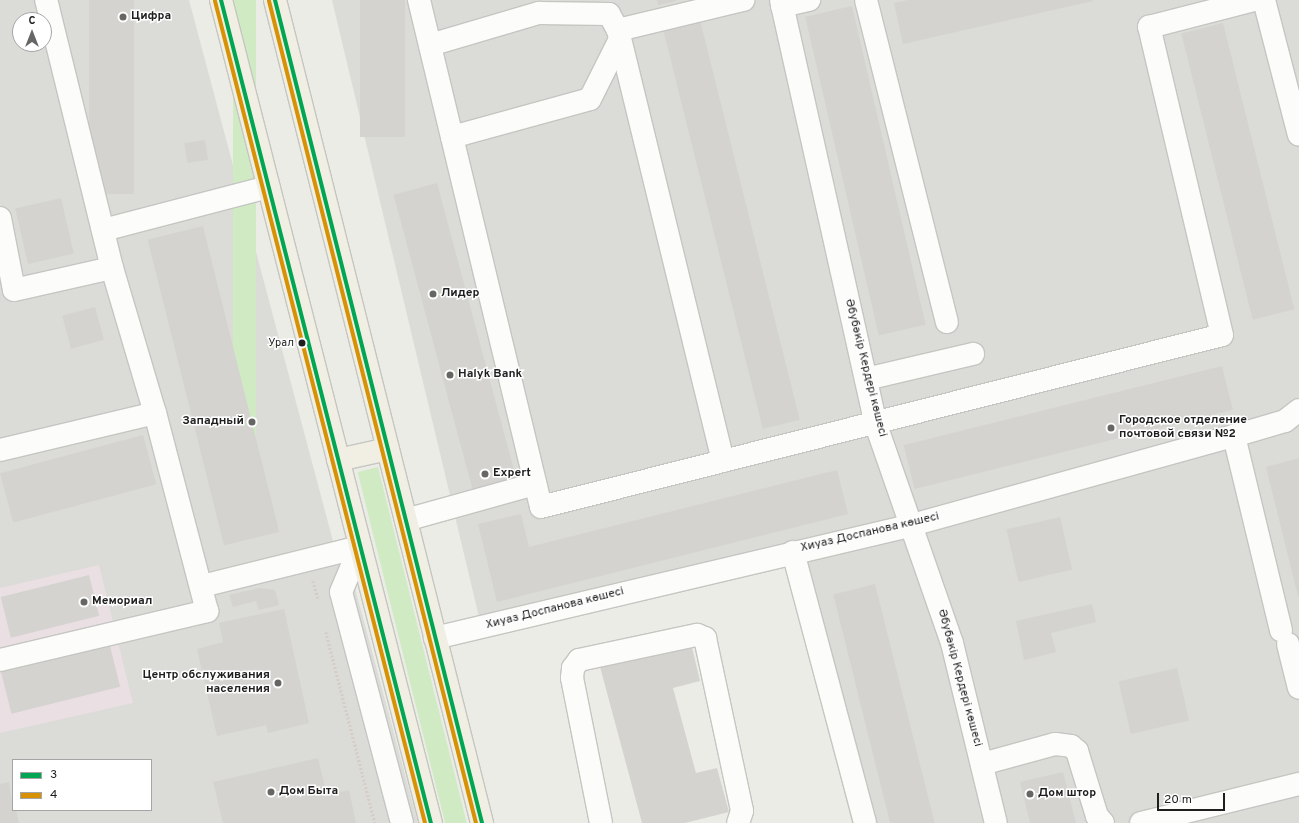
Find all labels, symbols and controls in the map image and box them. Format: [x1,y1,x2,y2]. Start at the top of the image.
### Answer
place label: Цифра [131,10,171,24]
north arrow [12,12,52,52]
marker: Цифра [118,12,128,22]
text: С [28,14,36,28]
place label: Лидер [441,287,479,301]
marker: Лидер [428,289,438,299]
street label: Әбубәкір Кердері көшесі [841,297,889,439]
place label: Урал [268,336,294,350]
marker: Урал [297,338,307,348]
place label: Halyk Bank [458,368,522,382]
marker: Halyk Bank [445,370,455,380]
place label: Городское отделение почтовой связи №2 [1119,414,1247,442]
place label: Западный [182,415,244,429]
marker: Западный [247,417,257,427]
marker: Городское отделение почтовой связи №2 [1106,423,1116,433]
place label: Expert [493,467,531,481]
marker: Expert [480,469,490,479]
street label: Хиуаз Доспанова көшесі [799,510,941,556]
street label: Хиуаз Доспанова көшесі [484,585,626,633]
place label: Мемориал [92,595,152,609]
marker: Мемориал [79,597,89,607]
street label: Әбубәкір Кердері көшесі [934,608,984,748]
place label: Центр обслуживания наcеления [142,669,270,697]
marker: Центр обслуживания наcеления [273,678,283,688]
legend [12,759,152,811]
text: 3 [50,767,57,783]
place label: Дом Быта [279,785,338,799]
scale bar [1159,785,1227,811]
text: 4 [50,787,57,803]
marker: Дом Быта [266,787,276,797]
place label: Дом штор [1038,787,1096,801]
marker: Дом штор [1025,789,1035,799]
text: 20 m [1164,792,1192,808]

